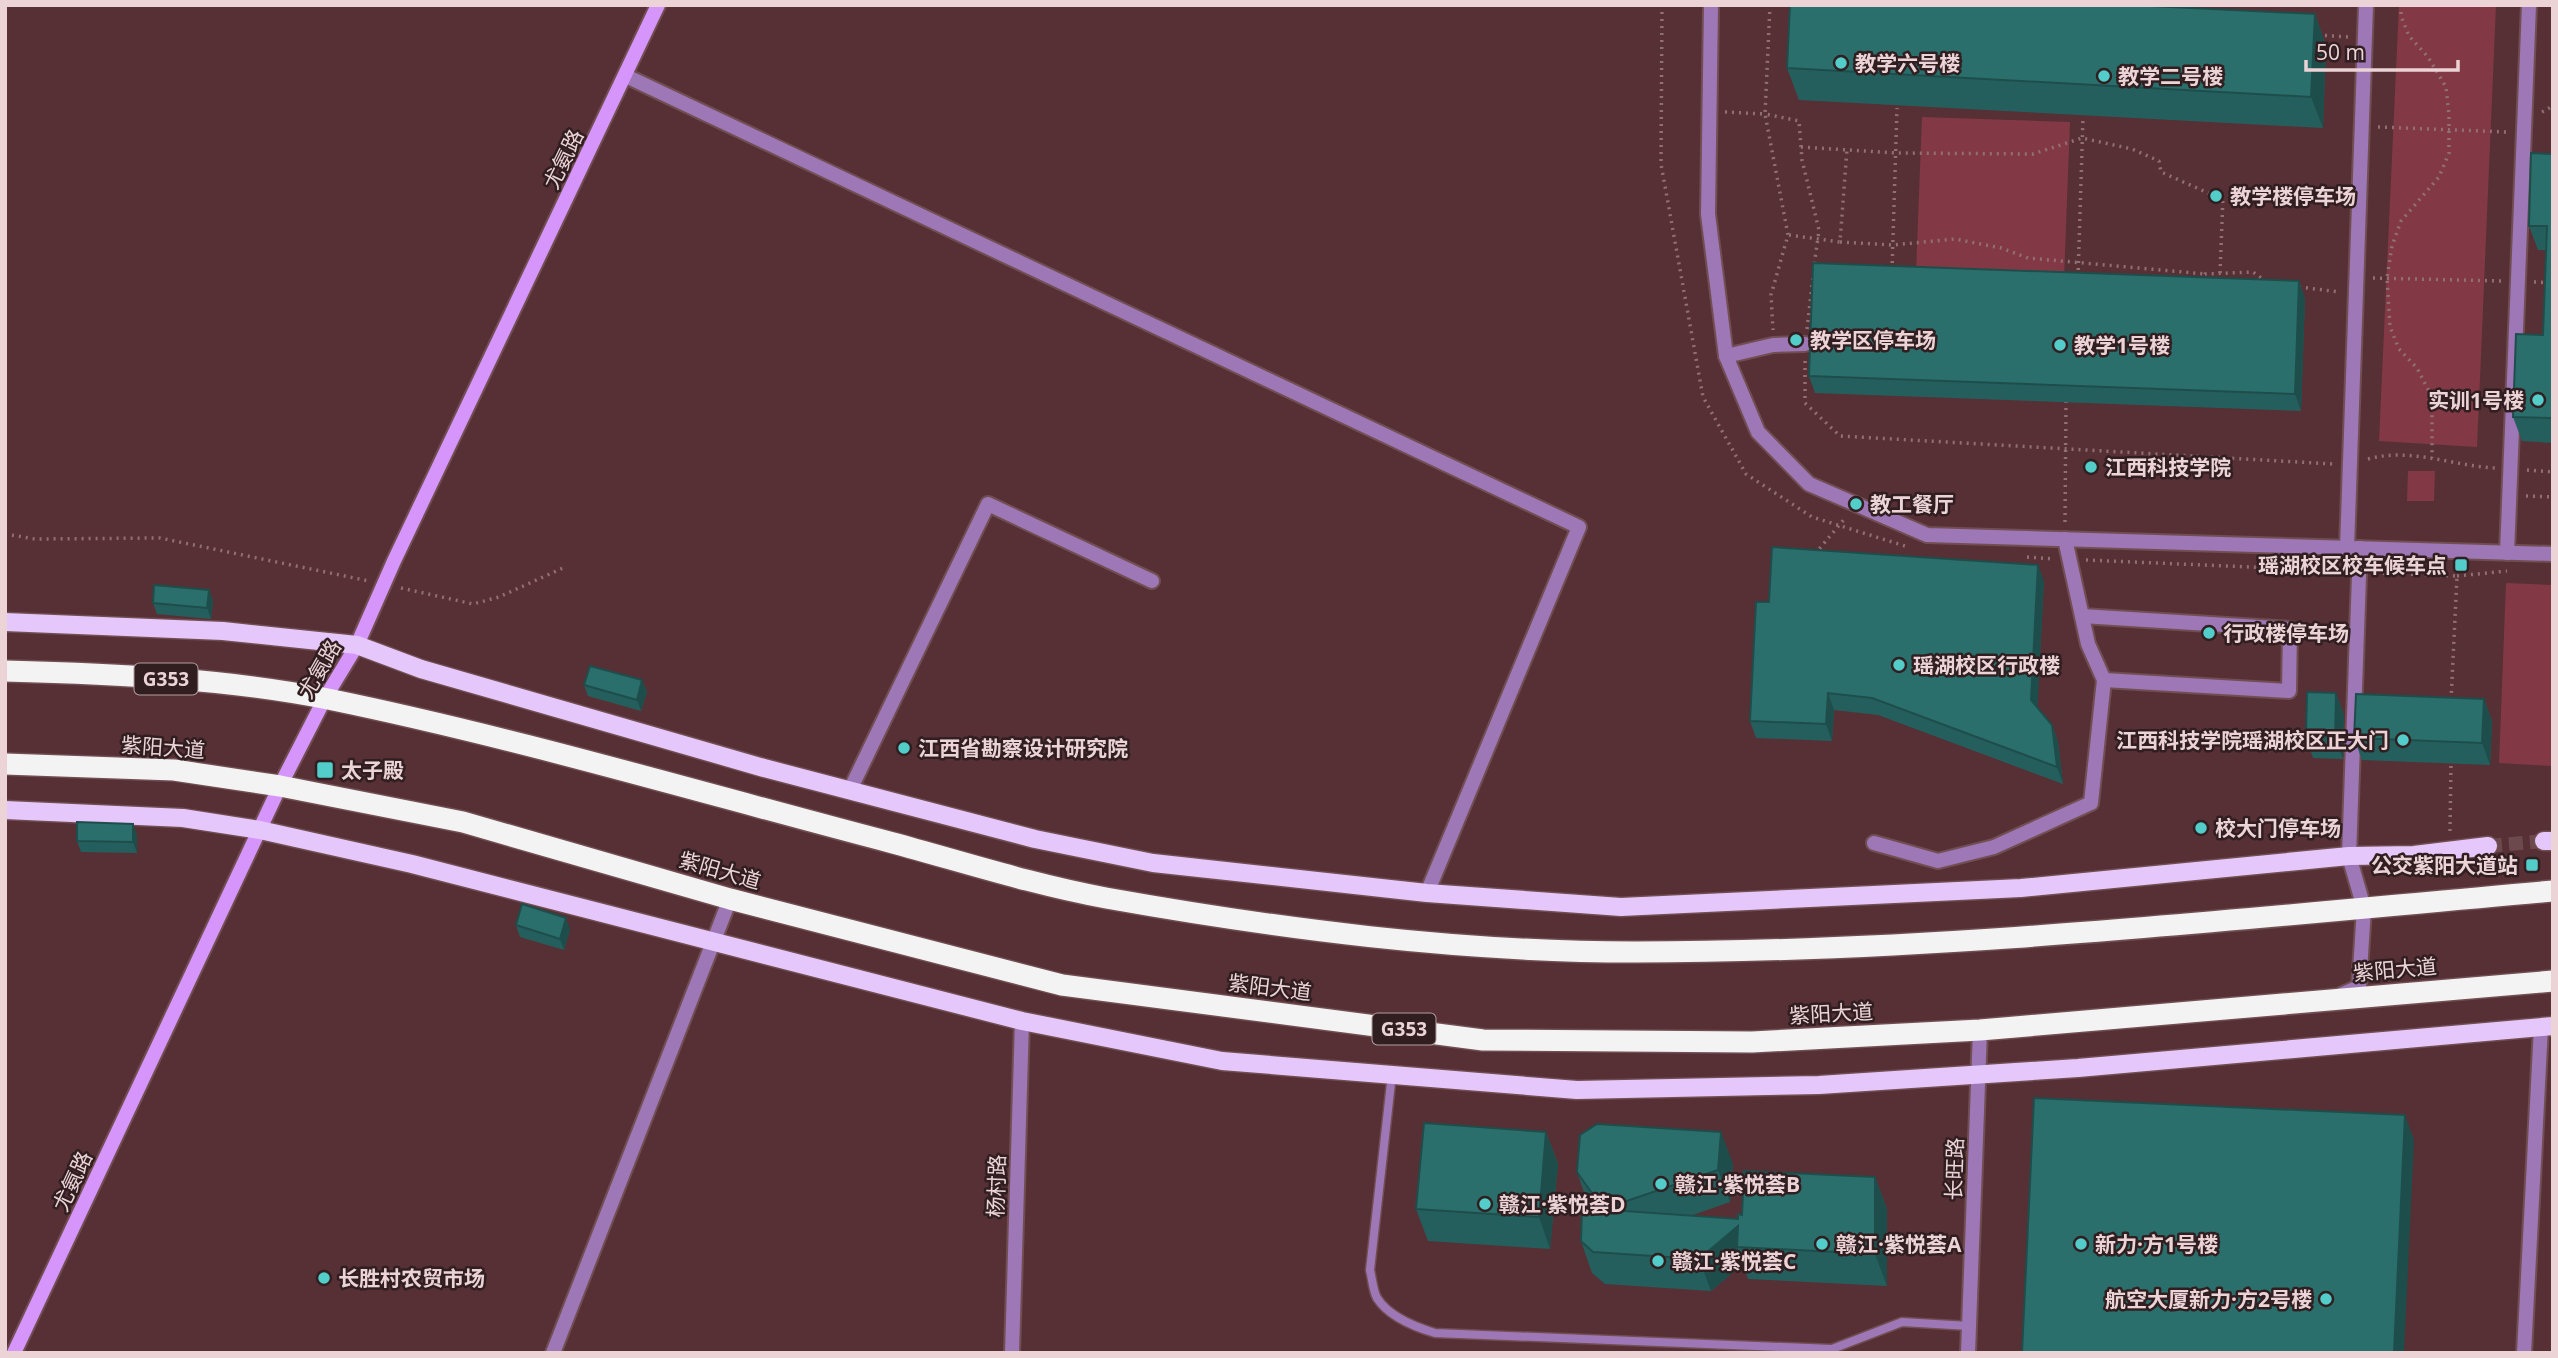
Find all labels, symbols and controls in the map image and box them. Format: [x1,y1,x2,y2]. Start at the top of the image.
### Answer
scale bar [2306,28,2458,72]
text: 50 m [2316,38,2365,66]
place label: 教学六号楼 [1855,49,1960,77]
marker: 教学六号楼 [1833,55,1849,71]
place label: 教学二号楼 [2118,62,2223,90]
marker: 教学二号楼 [2096,68,2112,84]
street label: 尤氨路 [537,125,589,193]
place label: 教学楼停车场 [2230,182,2356,210]
marker: 教学楼停车场 [2208,188,2224,204]
place label: 教学区停车场 [1810,326,1936,354]
place label: 教学1号楼 [2074,331,2170,359]
marker: 教学区停车场 [1788,332,1804,348]
marker: 教学1号楼 [2052,337,2068,353]
place label: 实训1号楼 [2428,386,2524,414]
marker: 实训1号楼 [2530,392,2546,408]
place label: 江西科技学院 [2105,453,2231,481]
marker: 江西科技学院 [2083,459,2099,475]
place label: 教工餐厅 [1870,490,1954,518]
marker: 教工餐厅 [1848,496,1864,512]
place label: 瑶湖校区校车候车点 [2258,551,2447,579]
marker: 瑶湖校区校车候车点 [2453,557,2469,573]
place label: 行政楼停车场 [2223,619,2349,647]
marker: 行政楼停车场 [2201,625,2217,641]
street label: 尤氨路 [291,635,347,703]
place label: 瑶湖校区行政楼 [1913,651,2060,679]
marker: 瑶湖校区行政楼 [1891,657,1907,673]
road number: G353 [134,664,198,694]
place label: 江西科技学院瑶湖校区正大门 [2116,726,2389,754]
street label: 紫阳大道 [120,730,206,764]
marker: 江西科技学院瑶湖校区正大门 [2395,732,2411,748]
place label: 江西省勘察设计研究院 [918,734,1128,762]
marker: 江西省勘察设计研究院 [896,740,912,756]
place label: 太子殿 [341,756,404,784]
marker: 太子殿 [315,760,335,780]
place label: 校大门停车场 [2215,814,2341,842]
marker: 校大门停车场 [2193,820,2209,836]
street label: 紫阳大道 [676,845,764,895]
place label: 公交紫阳大道站 [2371,851,2518,879]
marker: 公交紫阳大道站 [2524,857,2540,873]
street label: 紫阳大道 [2352,951,2438,987]
street label: 紫阳大道 [1227,968,1313,1006]
street label: 紫阳大道 [1788,997,1874,1029]
road number: G353 [1372,1014,1436,1044]
street label: 长旺路 [1939,1137,1969,1201]
street label: 尤氨路 [46,1147,98,1215]
street label: 杨村路 [981,1154,1011,1218]
place label: 赣江·紫悦荟B [1675,1170,1800,1198]
marker: 赣江·紫悦荟B [1653,1176,1669,1192]
place label: 赣江·紫悦荟D [1499,1190,1626,1218]
marker: 赣江·紫悦荟D [1477,1196,1493,1212]
place label: 赣江·紫悦荟A [1836,1230,1962,1258]
place label: 新力·方1号楼 [2095,1230,2218,1258]
marker: 赣江·紫悦荟A [1814,1236,1830,1252]
marker: 新力·方1号楼 [2073,1236,2089,1252]
place label: 赣江·紫悦荟C [1672,1247,1796,1275]
marker: 赣江·紫悦荟C [1650,1253,1666,1269]
place label: 长胜村农贸市场 [338,1264,485,1292]
marker: 长胜村农贸市场 [316,1270,332,1286]
place label: 航空大厦新力·方2号楼 [2105,1285,2312,1313]
marker: 航空大厦新力·方2号楼 [2318,1291,2334,1307]

